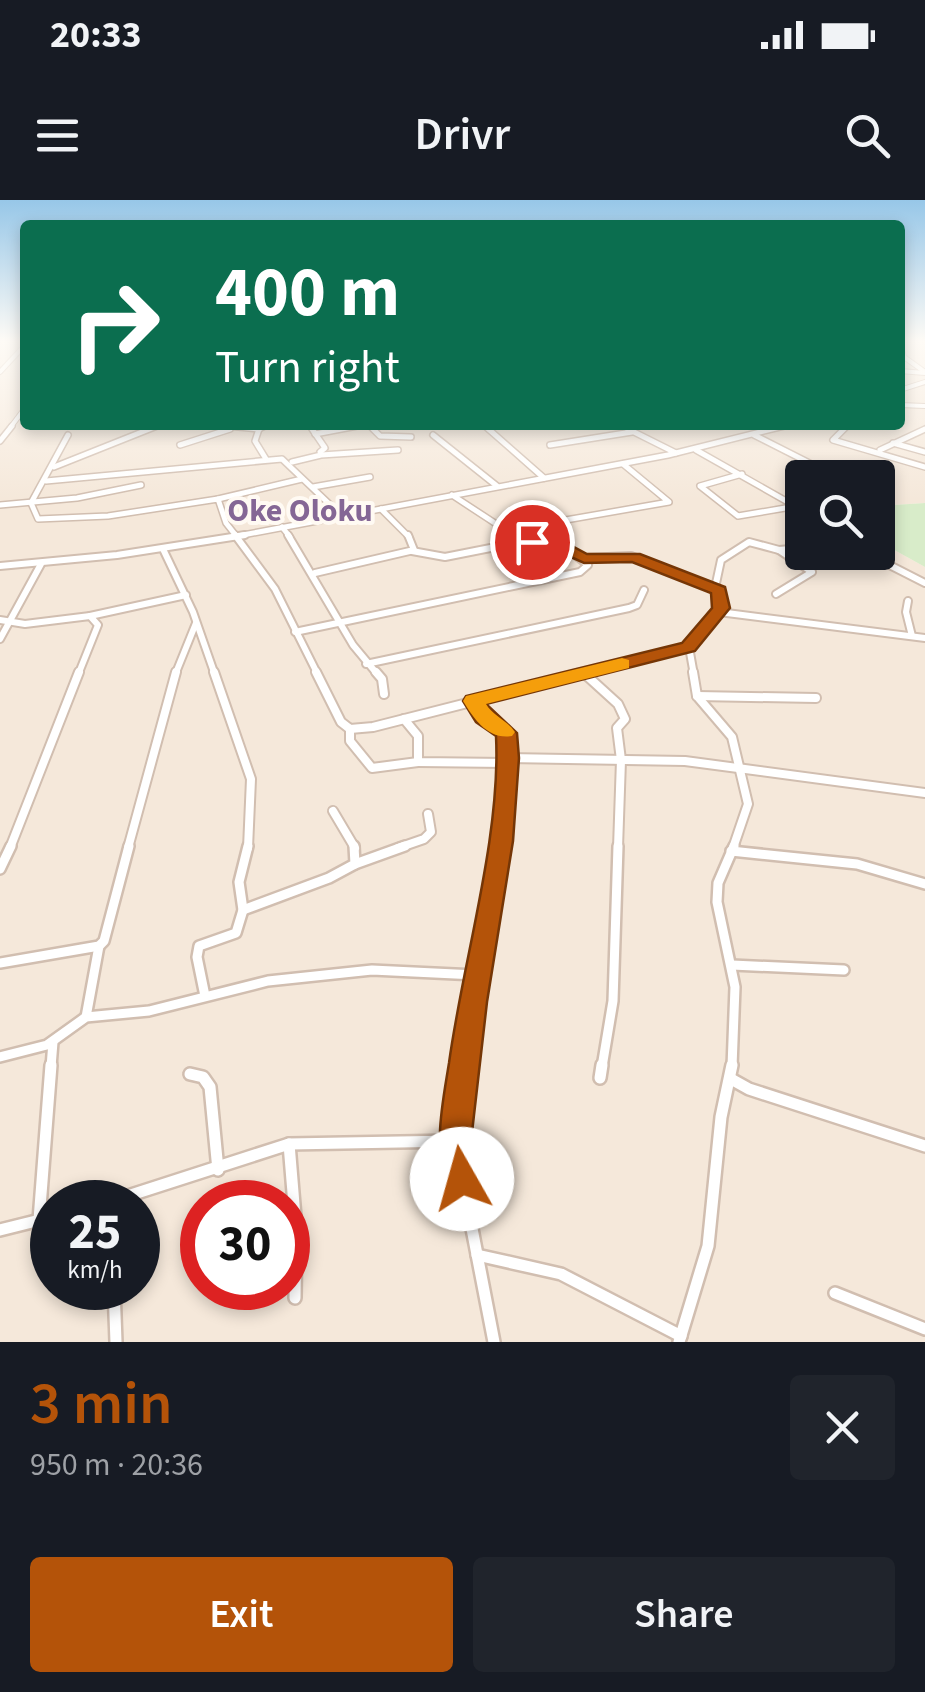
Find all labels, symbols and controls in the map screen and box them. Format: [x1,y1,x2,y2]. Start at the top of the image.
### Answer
text: 20:33 [50,8,142,62]
text: Drivr [415,103,510,167]
icon: menu [30,108,85,163]
icon: search [840,108,895,163]
text: 400 m [215,243,400,343]
icon: right [50,260,180,390]
text: Turn right [215,336,400,400]
map controls [785,460,895,570]
button: search [785,460,895,570]
district label: Oke Oloku [227,488,373,534]
pin [490,500,575,585]
icon: arrive [505,515,560,570]
position arrow [410,1127,514,1231]
speed limit sign: 30 [180,1180,310,1310]
text: 25 [69,1197,121,1268]
text: km/h [67,1252,123,1288]
text: 3 min [30,1362,173,1447]
button: close [790,1375,895,1480]
text: 950 m · 20:36 [30,1442,203,1488]
button: Exit [30,1557,453,1672]
button: Share [473,1557,895,1672]

